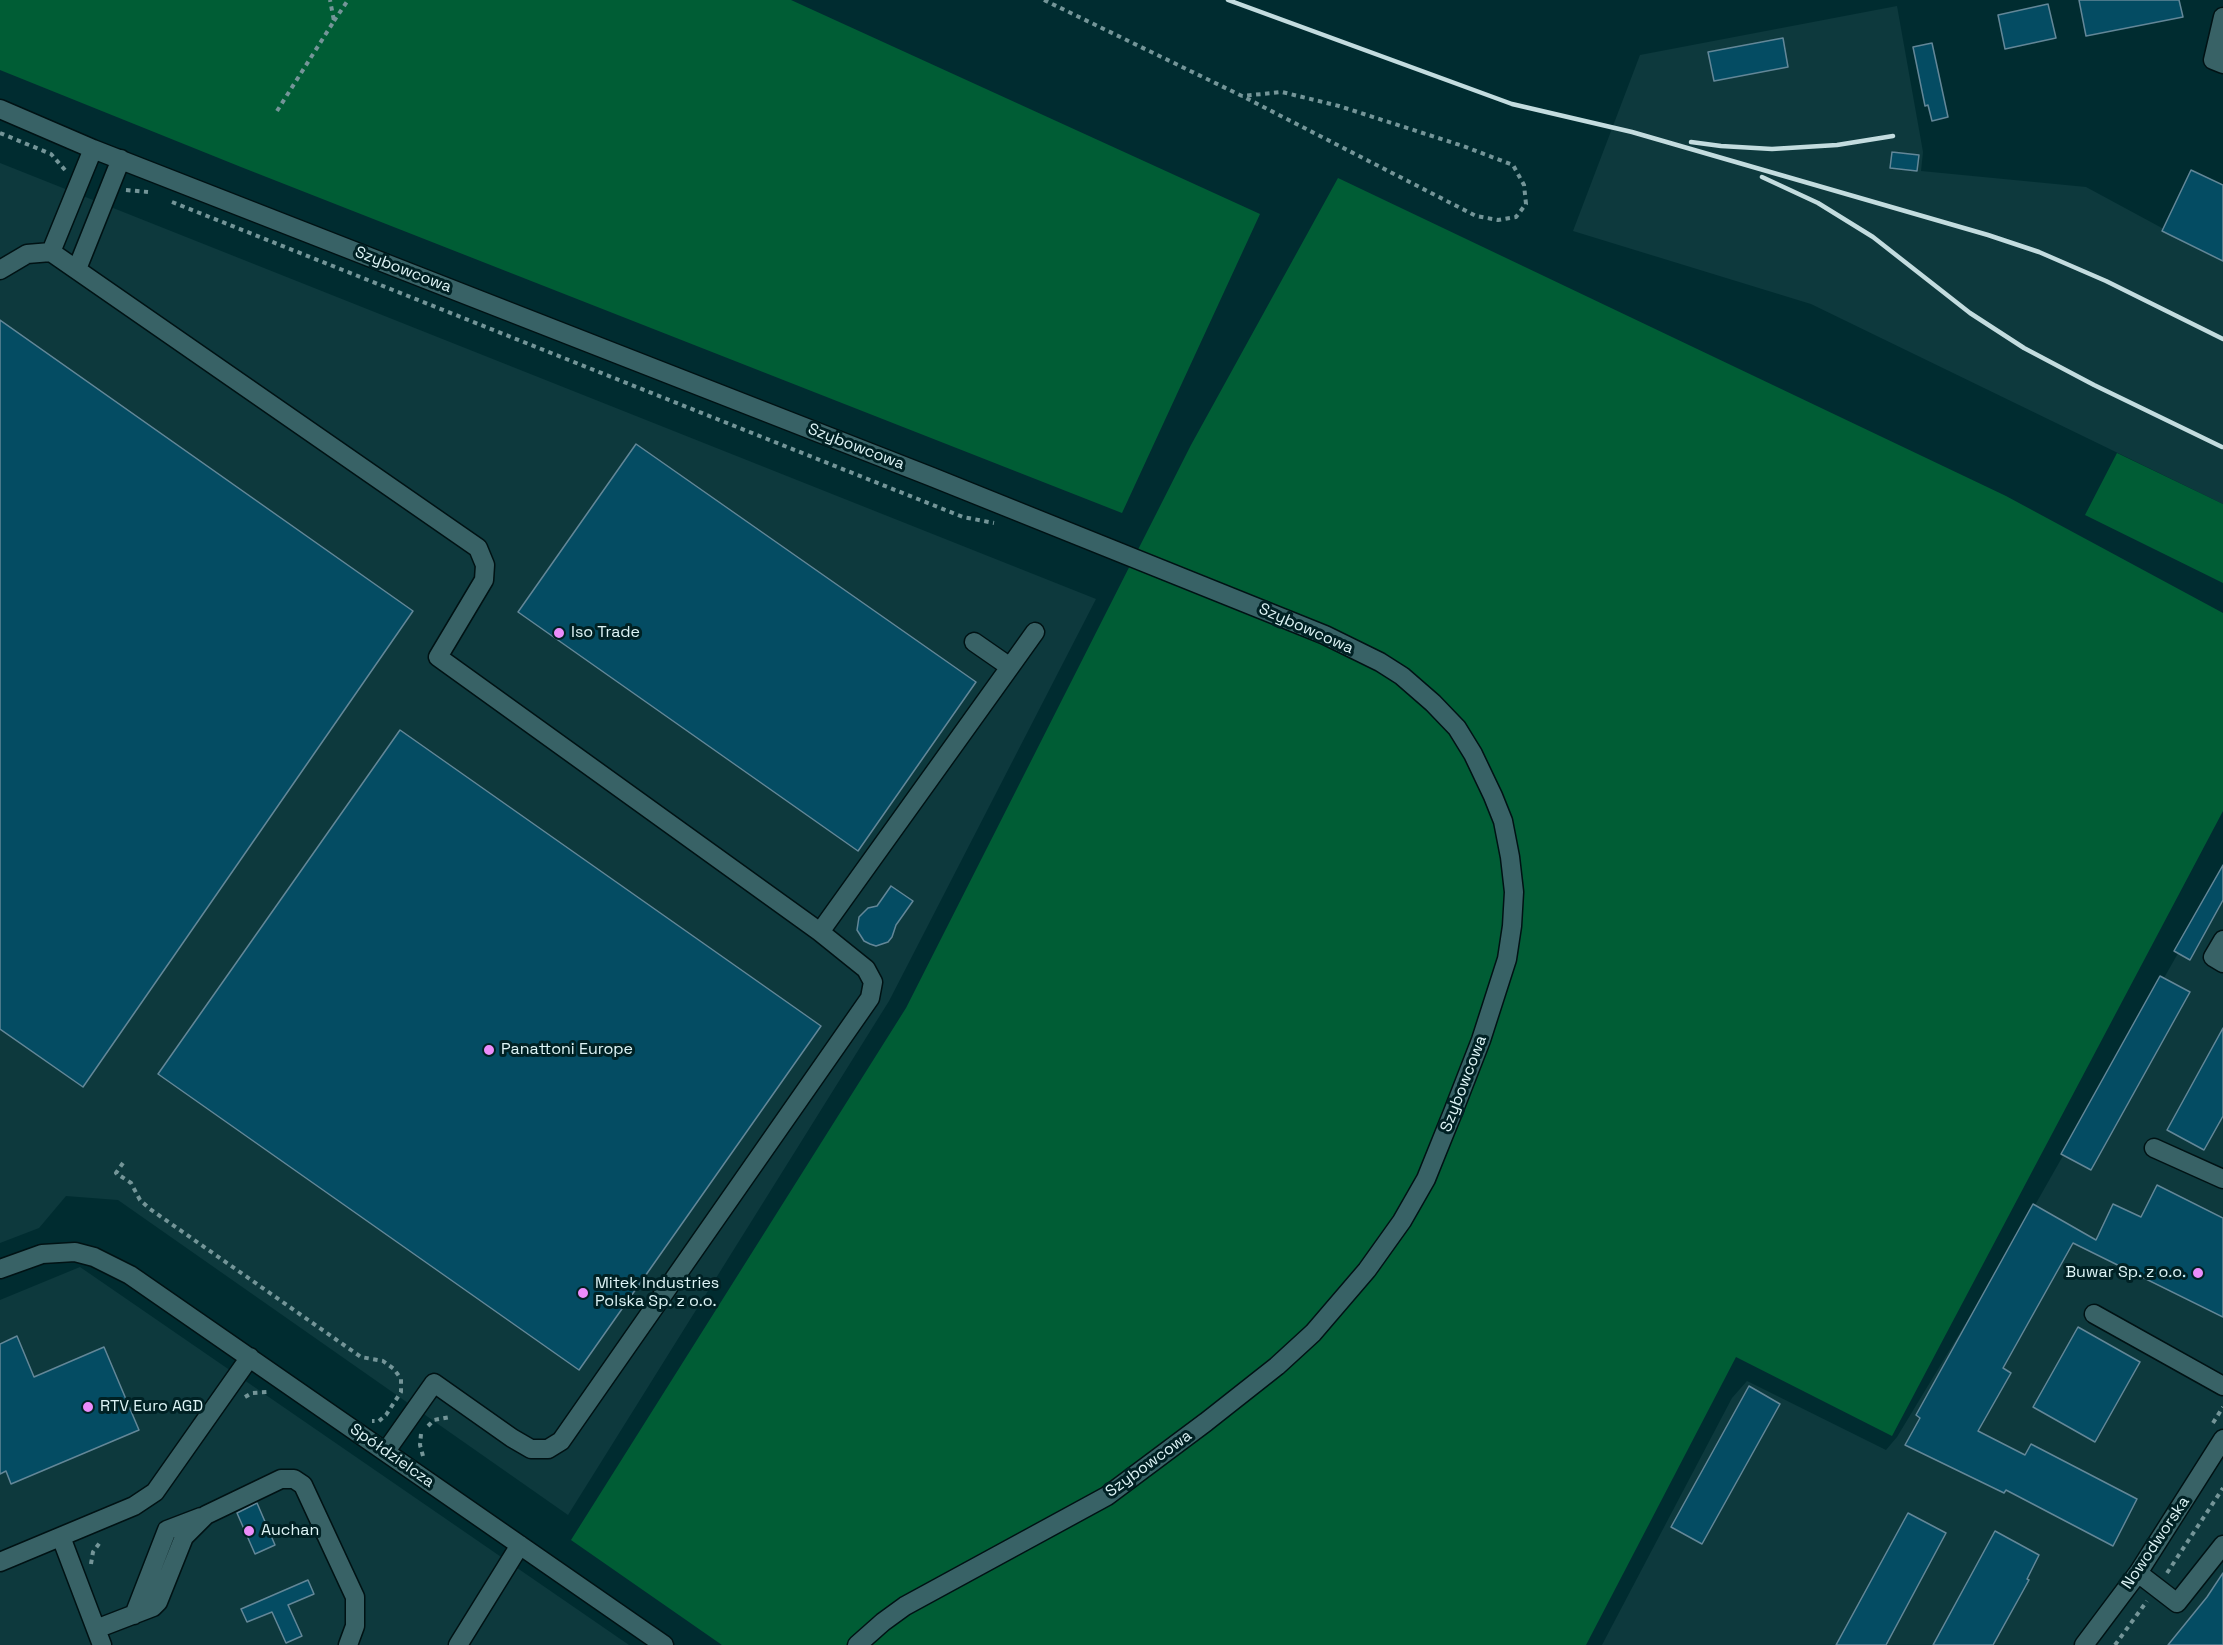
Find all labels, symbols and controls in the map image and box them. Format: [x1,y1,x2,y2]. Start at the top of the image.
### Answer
street label: Szybowcowa [352,243,454,297]
street label: Szybowcowa [805,420,907,474]
street label: Szybowcowa [1256,600,1356,658]
place label: Iso Trade [571,623,640,643]
marker: Iso Trade [552,626,566,640]
street label: Szybowcowa [1437,1033,1491,1135]
place label: Panattoni Europe [501,1040,633,1060]
marker: Panattoni Europe [482,1043,496,1057]
place label: Buwar Sp. z o.o. [2065,1263,2186,1283]
marker: Buwar Sp. z o.o. [2191,1266,2205,1280]
place label: Mitek Industries Polska Sp. z o.o. [595,1274,719,1312]
marker: Mitek Industries Polska Sp. z o.o. [576,1286,590,1300]
place label: RTV Euro AGD [100,1397,203,1417]
marker: RTV Euro AGD [81,1400,95,1414]
street label: Spółdzielcza [346,1420,438,1492]
street label: Szybowcowa [1102,1426,1196,1502]
street label: Nowodworska [2118,1493,2194,1593]
place label: Auchan [261,1521,319,1541]
marker: Auchan [242,1524,256,1538]

